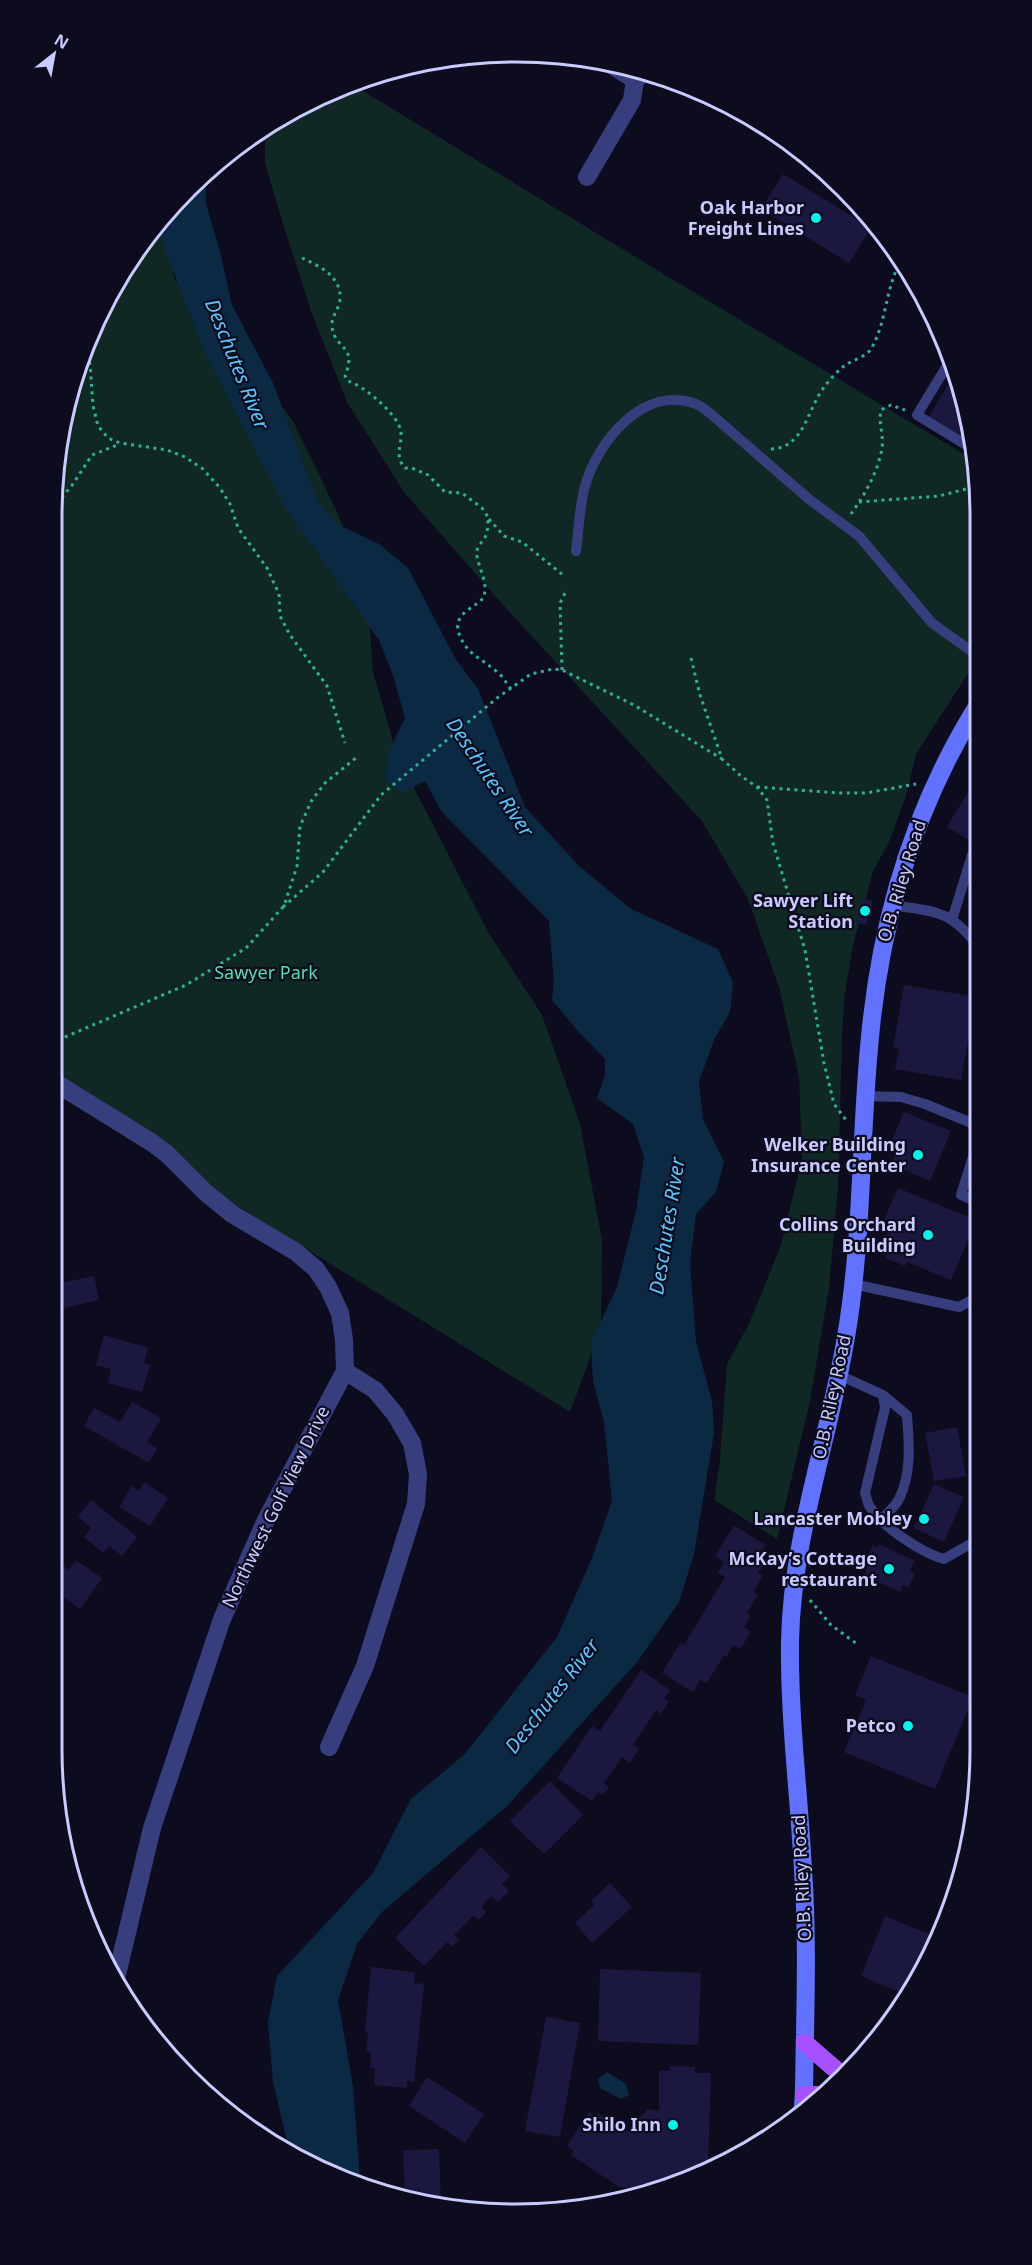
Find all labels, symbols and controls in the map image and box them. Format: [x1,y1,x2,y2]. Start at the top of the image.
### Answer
north arrow [24,24,84,84]
text: N [50,28,73,54]
place label: Oak Harbor Freight Lines [688,195,804,240]
marker: Oak Harbor Freight Lines [809,211,823,225]
water label: Deschutes River [199,295,276,434]
water label: Deschutes River [440,712,541,843]
street label: O.B. Riley Road [871,817,931,945]
place label: Sawyer Lift Station [753,888,853,933]
marker: Sawyer Lift Station [858,904,872,918]
park label: Sawyer Park [214,960,318,984]
place label: Welker Building Insurance Center [751,1132,906,1177]
marker: Welker Building Insurance Center [911,1148,925,1162]
water label: Deschutes River [642,1154,691,1296]
place label: Collins Orchard Building [779,1212,916,1257]
marker: Collins Orchard Building [921,1228,935,1242]
street label: O.B. Riley Road [806,1332,856,1461]
street label: Northwest Golf View Drive [216,1402,335,1612]
place label: Lancaster Mobley [753,1506,913,1530]
marker: Lancaster Mobley [917,1512,931,1526]
place label: McKay’s Cottage restaurant [729,1546,877,1591]
marker: McKay’s Cottage restaurant [882,1562,896,1576]
water label: Deschutes River [498,1632,606,1759]
place label: Petco [846,1713,896,1737]
marker: Petco [901,1719,915,1733]
street label: O.B. Riley Road [786,1814,816,1942]
place label: Shilo Inn [582,2112,661,2136]
marker: Shilo Inn [666,2118,680,2132]

